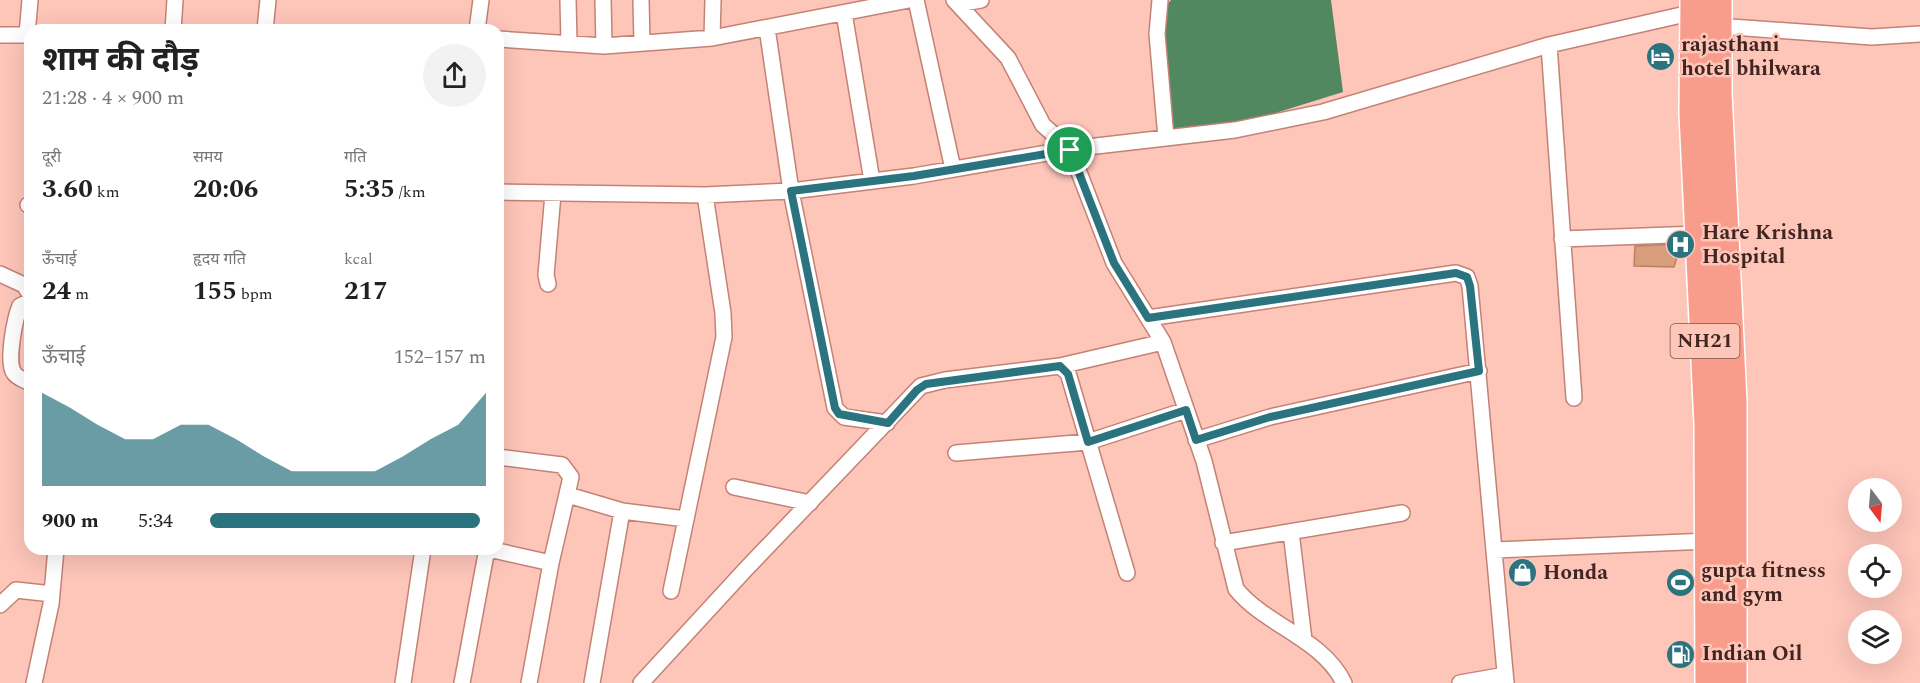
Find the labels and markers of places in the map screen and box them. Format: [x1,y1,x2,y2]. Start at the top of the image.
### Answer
place label: rajasthani hotel bhilwara [1681,29,1821,85]
hotel icon: rajasthani hotel bhilwara [1644,41,1676,73]
pin [1044,124,1095,175]
place label: Hare Krishna Hospital [1702,217,1833,273]
hospital icon: Hare Krishna Hospital [1665,229,1697,261]
place label: gupta fitness and gym [1701,555,1826,611]
shop icon: Honda [1506,557,1538,589]
place label: Honda [1543,557,1608,589]
sports icon: gupta fitness and gym [1664,567,1696,599]
fuel station icon: Indian Oil [1665,638,1697,670]
place label: Indian Oil [1702,638,1802,670]

